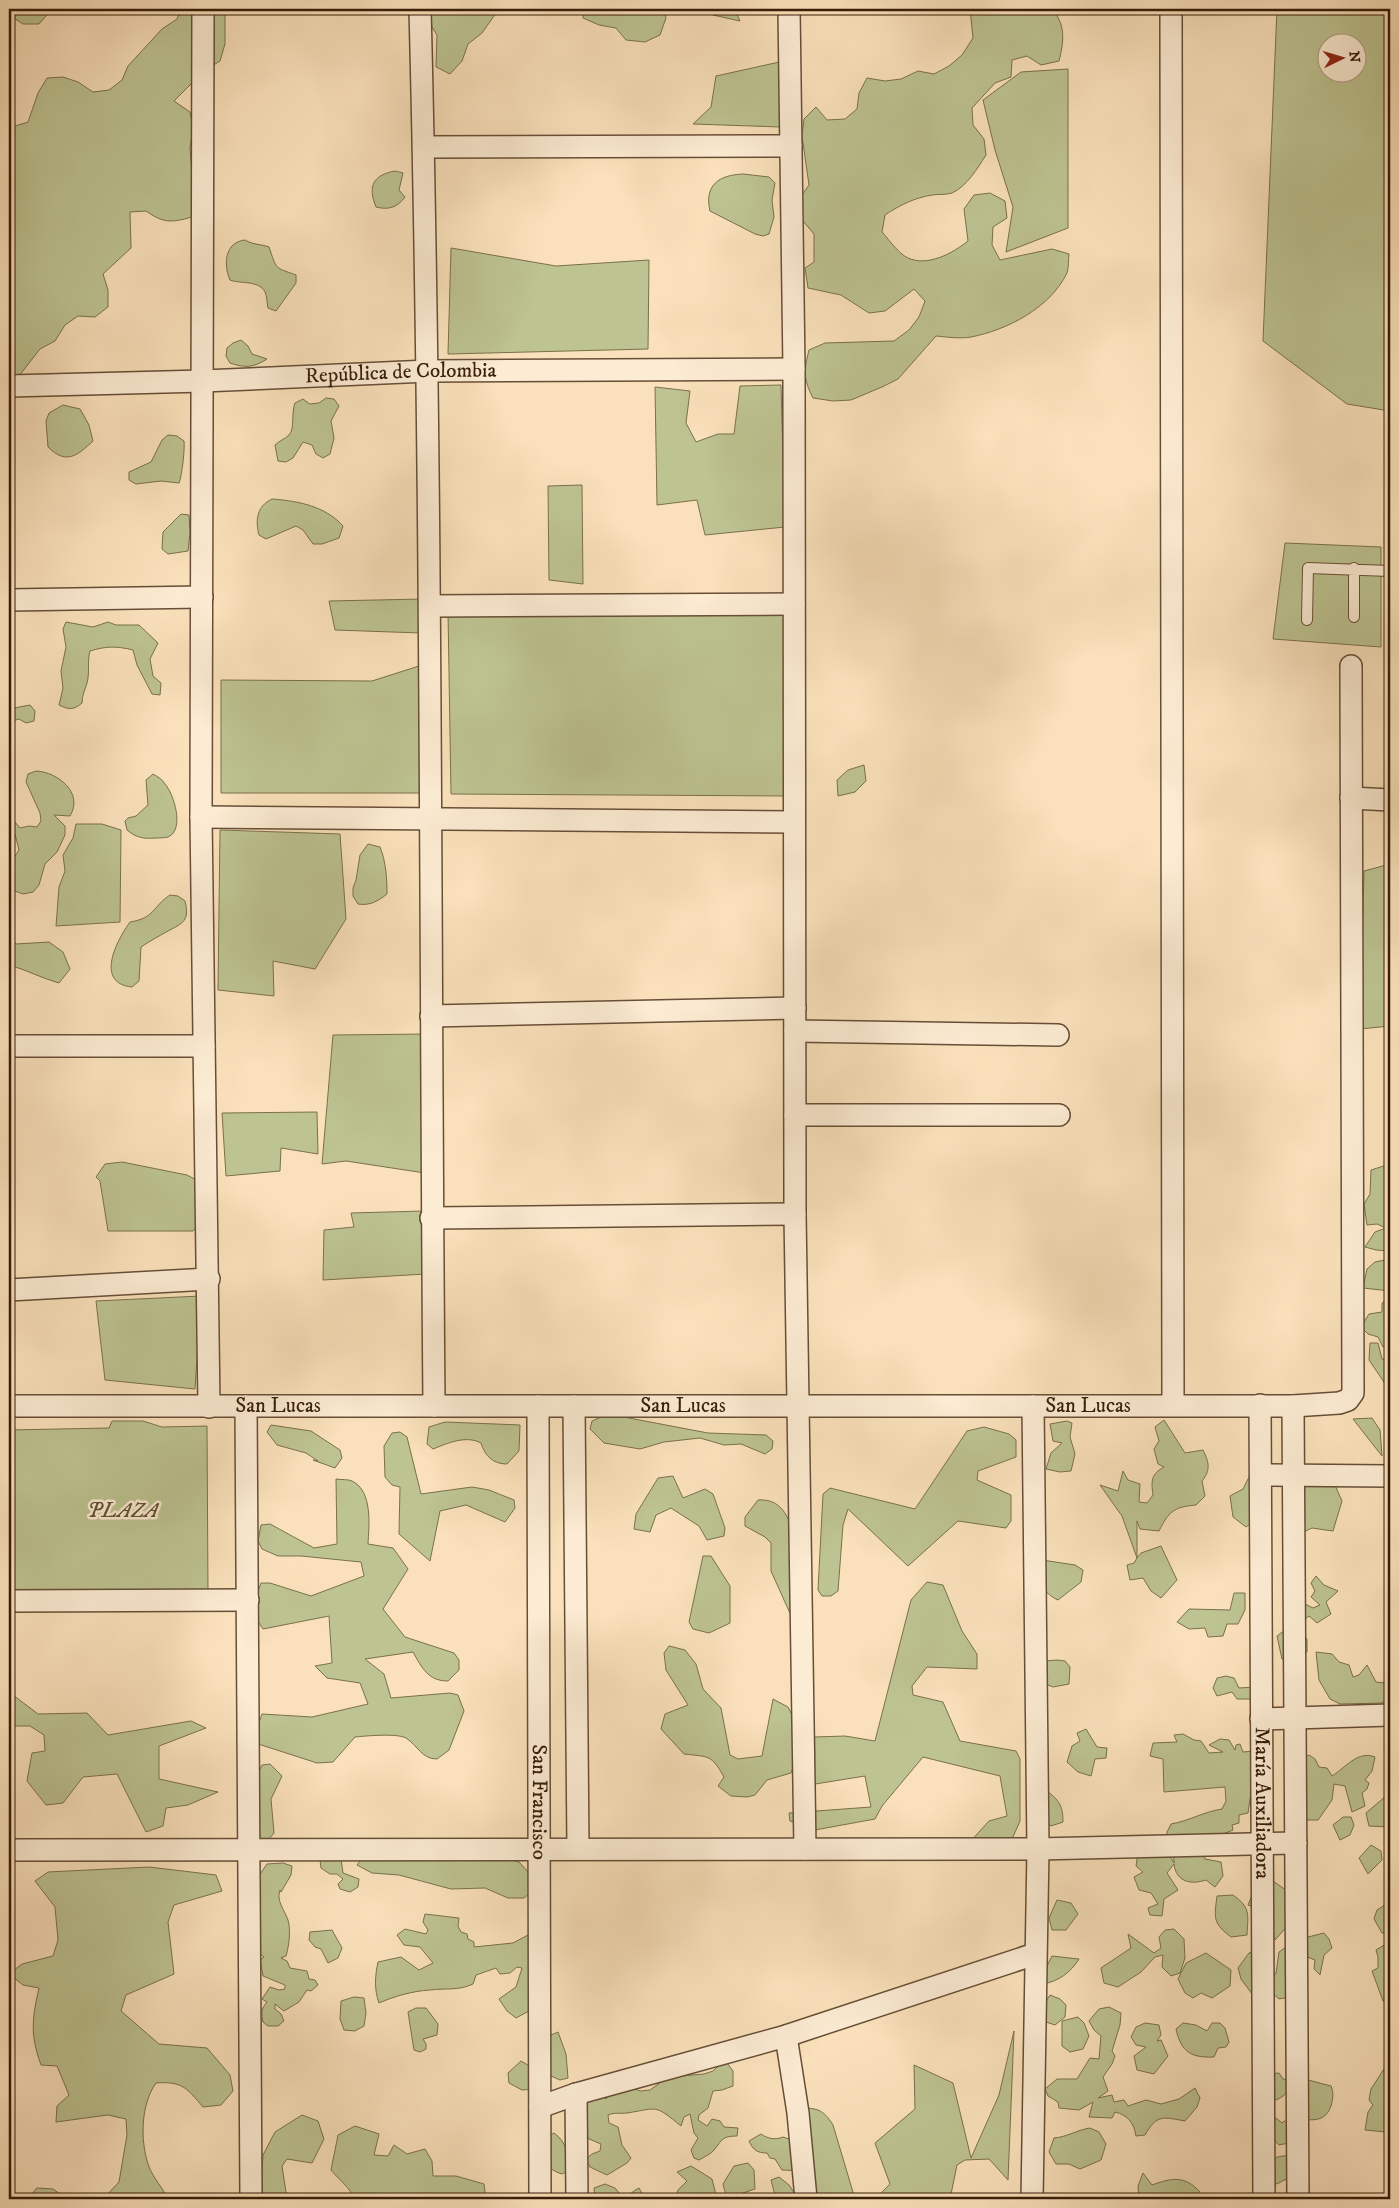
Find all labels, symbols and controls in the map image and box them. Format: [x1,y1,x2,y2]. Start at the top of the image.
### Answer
north arrow [1316,32,1366,82]
text: N [1344,50,1363,64]
street label: República de Colombia [305,358,497,389]
street label: San Lucas [235,1393,321,1419]
street label: San Lucas [640,1393,726,1419]
street label: San Lucas [1045,1393,1131,1419]
park label: PLAZA [87,1498,160,1524]
street label: María Auxiliadora [1249,1727,1275,1879]
street label: San Francisco [526,1744,552,1860]

